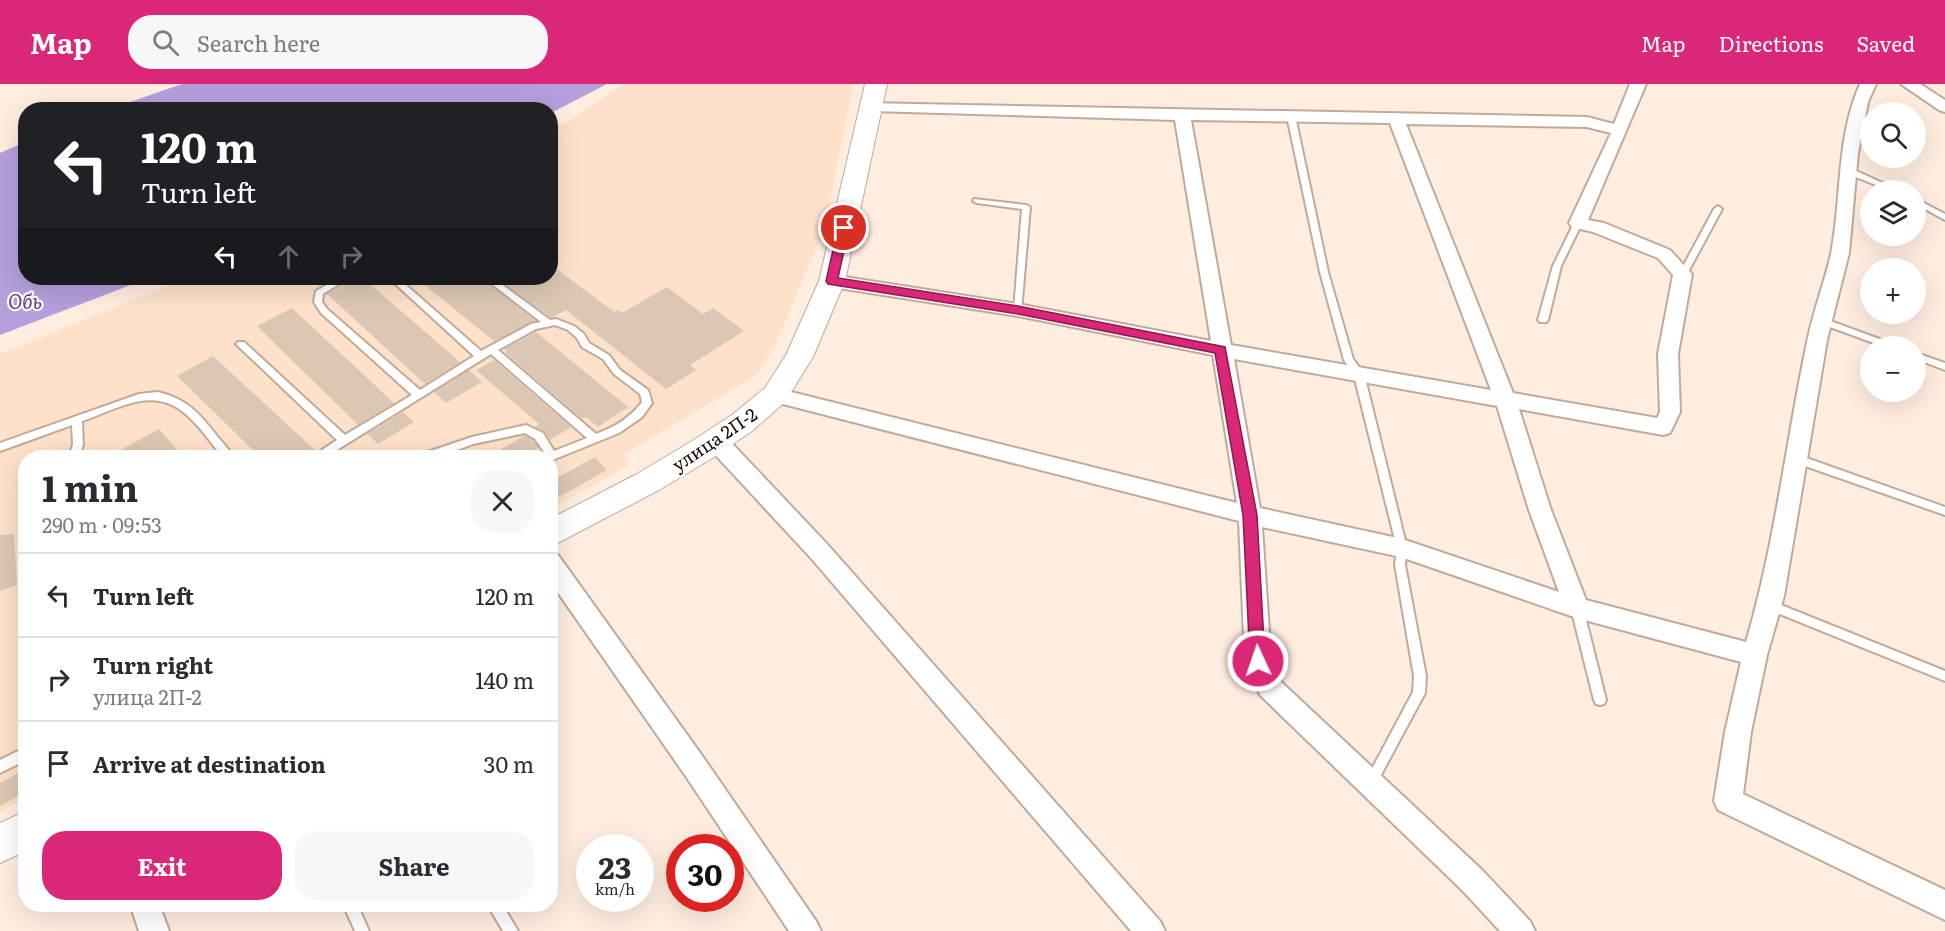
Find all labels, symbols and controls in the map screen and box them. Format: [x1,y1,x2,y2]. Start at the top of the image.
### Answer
search box [128,15,548,69]
text: Map [30,21,92,63]
icon: search [149,26,182,59]
text: Search here [197,26,320,59]
text: Map [1641,27,1686,58]
text: Directions [1719,27,1824,58]
text: Saved [1857,27,1915,58]
map controls [1860,102,1926,402]
button: search [1860,102,1926,168]
text: 120 m [141,114,257,176]
icon: left [42,126,120,204]
text: Turn left [141,171,256,211]
button: layers [1860,180,1926,246]
pin [818,202,869,253]
icon: arrive [827,211,860,244]
icon: left [209,240,242,273]
icon: ahead [272,240,305,273]
icon: right [335,240,368,273]
button: + [1860,258,1926,324]
water label: Обь [8,285,42,315]
button: − [1860,336,1926,402]
street label: улица 2П-2 [666,400,762,478]
text: 1 min [42,460,138,513]
button: close [471,470,534,533]
text: 290 m · 09:53 [42,509,162,539]
icon: left [42,579,75,612]
text: Turn left [93,579,194,612]
text: 120 m [475,579,534,612]
position arrow [1226,629,1290,693]
text: Turn right [93,648,213,681]
icon: right [42,663,75,696]
text: 140 m [475,663,534,696]
text: улица 2П-2 [93,681,202,711]
icon: arrive [42,747,75,780]
text: Arrive at destination [93,747,326,780]
text: 30 m [484,747,534,780]
button: Exit [42,831,282,900]
button: Share [294,831,534,900]
speed limit sign: 30 [666,834,744,912]
text: 23 [599,844,631,888]
text: km/h [595,877,635,900]

